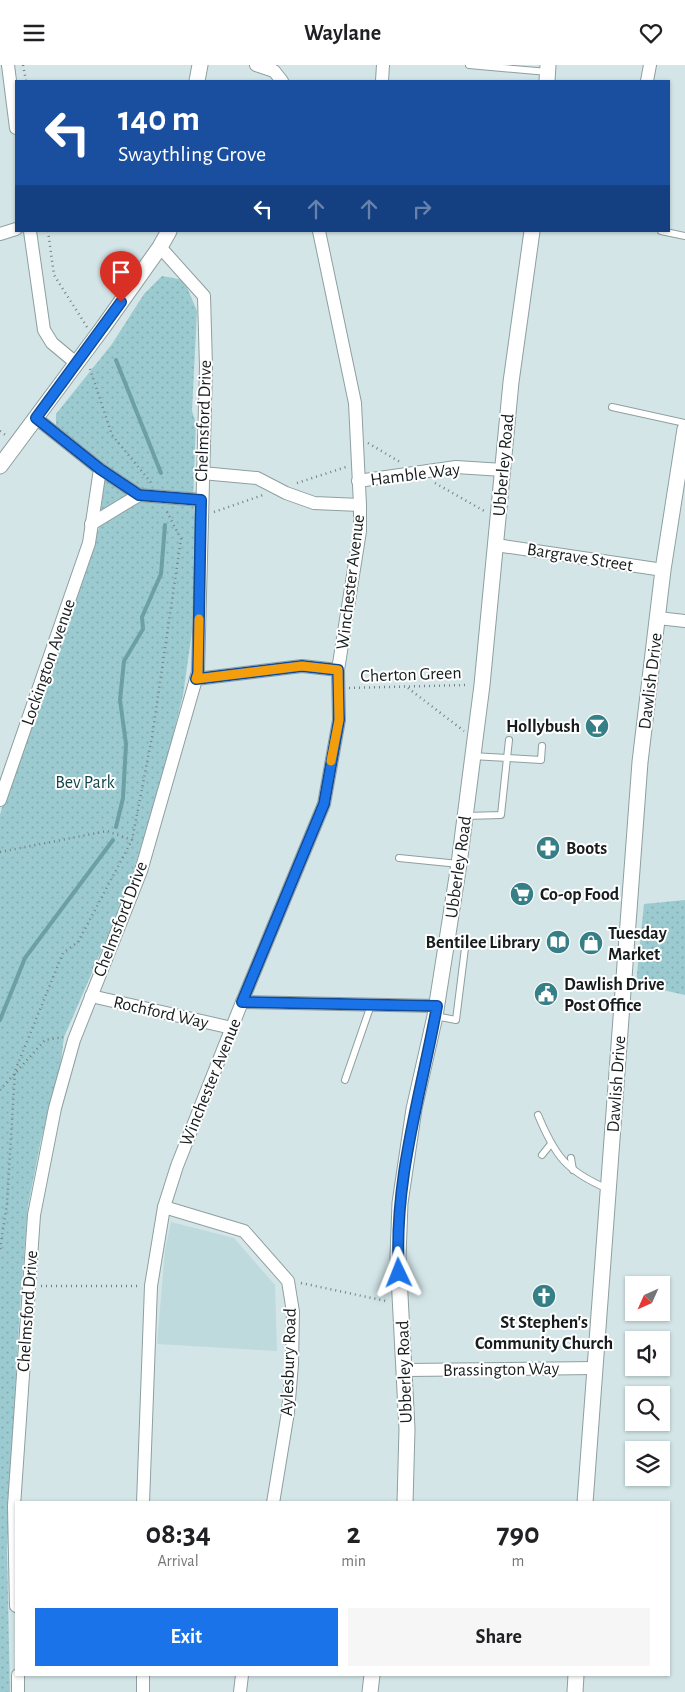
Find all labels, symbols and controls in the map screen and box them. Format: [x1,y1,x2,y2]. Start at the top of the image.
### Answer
icon: menu [20,19,48,47]
icon: heart [637,19,665,47]
text: Waylane [304,22,381,44]
icon: left [35,100,100,165]
text: 140 m [118,102,200,137]
text: Swaythling Grove [118,143,266,165]
icon: left [249,195,277,223]
icon: ahead [302,195,330,223]
icon: ahead [355,195,383,223]
icon: right [408,195,436,223]
pin [100,251,142,302]
icon: arrive [107,258,135,286]
street label: Chelmsford Drive [193,360,215,482]
street label: Ubberley Road [491,413,517,517]
street label: Hamble Way [369,461,461,489]
street label: Winchester Avenue [334,514,368,651]
street label: Bargrave Street [526,541,634,575]
street label: Lockington Avenue [19,597,79,728]
street label: Dawlish Drive [636,632,666,730]
street label: Cherton Green [360,664,462,686]
bar icon: Hollybush [584,713,610,739]
place label: Hollybush [506,718,580,736]
park label: Bev Park [55,774,116,792]
street label: Ubberley Road [443,815,475,919]
pharmacy icon: Boots [535,835,561,861]
place label: Boots [566,840,607,858]
street label: Chelmsford Drive [91,859,151,979]
supermarket icon: Co-op Food [509,881,535,907]
place label: Co-op Food [540,886,620,904]
place label: Tuesday Market [608,925,668,964]
library icon: Bentilee Library [545,929,571,955]
shop icon: Tuesday Market [578,930,604,956]
place label: Bentilee Library [426,934,541,952]
place label: Dawlish Drive Post Office [564,976,664,1015]
public building icon: Dawlish Drive Post Office [533,981,559,1007]
street label: Rochford Way [111,993,210,1033]
street label: Winchester Avenue [177,1016,245,1149]
street label: Dawlish Drive [605,1035,629,1133]
position arrow [372,1246,424,1298]
street label: Chelmsford Drive [15,1250,41,1372]
north arrow [625,1276,670,1321]
map controls [625,1276,670,1486]
church icon: St Stephen's Community Church [531,1283,557,1309]
street label: Aylesbury Road [278,1308,300,1416]
place label: St Stephen's Community Church [475,1314,613,1353]
street label: Ubberley Road [394,1320,416,1424]
button: sound [625,1331,670,1376]
street label: Brassington Way [443,1360,560,1380]
button: search [625,1386,670,1431]
button: layers [625,1441,670,1486]
text: 08:34 [145,1519,211,1549]
text: 2 [347,1519,361,1549]
text: 790 [496,1519,540,1549]
text: Arrival [157,1553,199,1569]
text: min [341,1553,366,1569]
text: m [512,1553,524,1569]
button: Exit [35,1608,338,1666]
button: Share [348,1608,650,1666]

